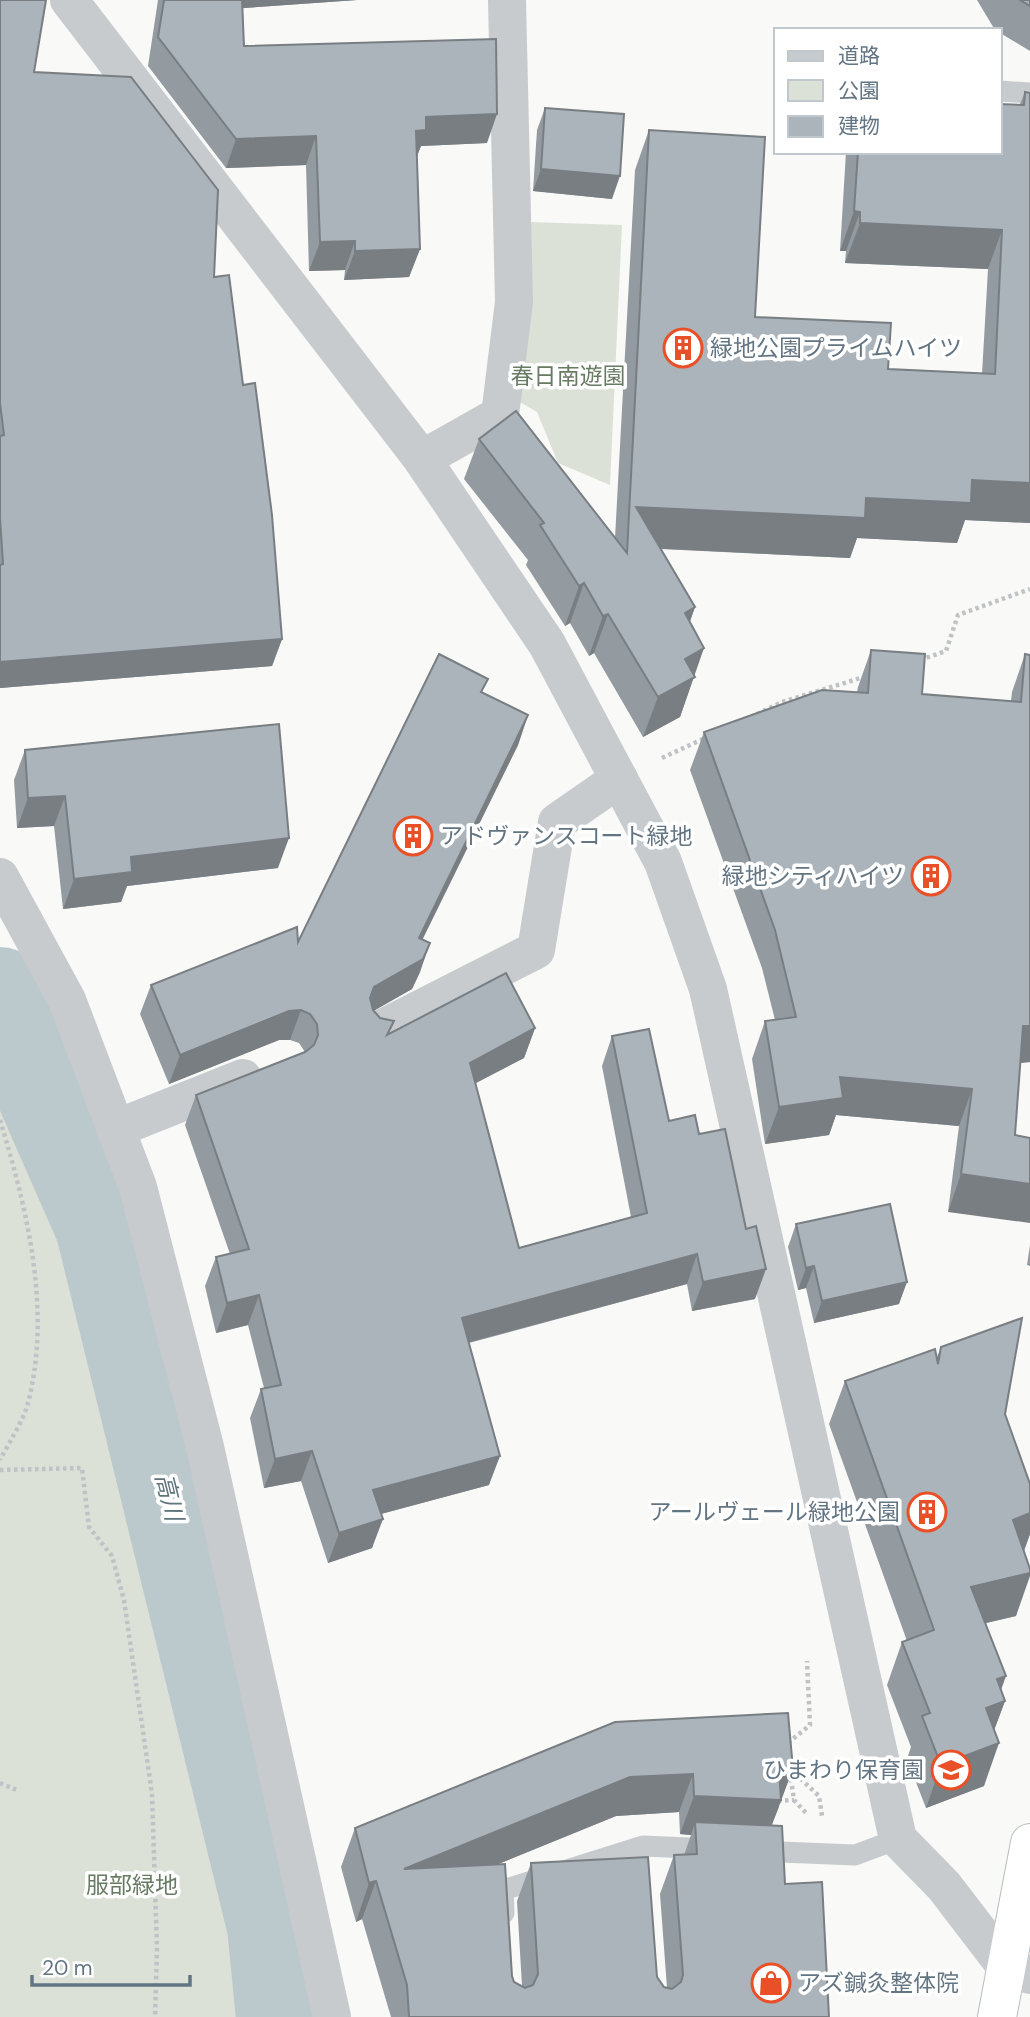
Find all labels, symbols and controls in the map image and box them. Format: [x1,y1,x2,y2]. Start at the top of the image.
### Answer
legend [774,28,1002,154]
text: 道路 [838,42,880,70]
text: 公園 [838,77,880,105]
text: 建物 [838,112,880,140]
building icon: 緑地公園プライムハイツ [662,327,704,369]
place label: 緑地公園プライムハイツ [710,333,962,363]
park label: 春日南遊園 [511,361,626,391]
building icon: アドヴァンスコート緑地 [392,815,434,857]
place label: アドヴァンスコート緑地 [440,821,693,851]
building icon: 緑地シティハイツ [910,855,952,897]
place label: 緑地シティハイツ [722,861,904,891]
water label: 高川 [149,1470,191,1527]
building icon: アールヴェール緑地公園 [906,1491,948,1533]
place label: アールヴェール緑地公園 [648,1497,900,1527]
school or university icon: ひまわり保育園 [930,1749,972,1791]
place label: ひまわり保育園 [763,1755,924,1785]
park label: 服部緑地 [86,1870,178,1900]
scale bar [32,1944,189,1988]
text: 20 m [42,1954,93,1982]
shop icon: アズ鍼灸整体院 [750,1962,792,2004]
place label: アズ鍼灸整体院 [798,1968,959,1998]

